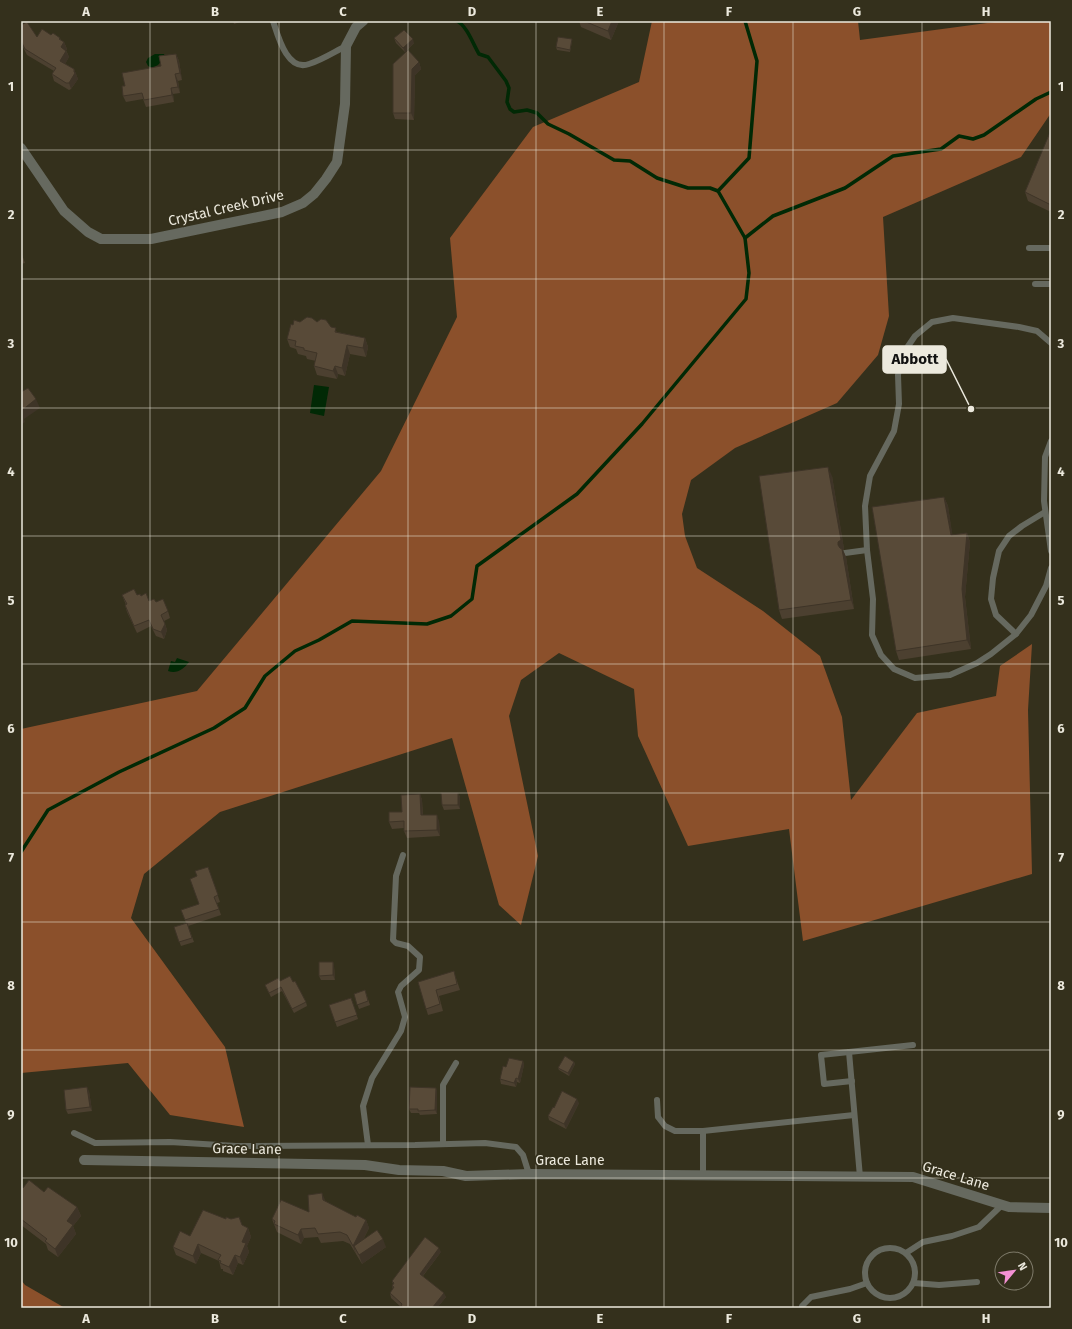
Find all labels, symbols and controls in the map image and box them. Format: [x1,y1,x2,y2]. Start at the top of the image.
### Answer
text: A [81,4,90,19]
text: B [211,4,219,19]
text: C [339,4,347,19]
text: D [468,4,477,19]
text: E [597,4,604,19]
text: F [726,4,733,19]
text: G [853,4,861,19]
text: H [982,4,990,19]
text: 1 [8,79,14,94]
text: 1 [1058,79,1064,94]
street label: Crystal Creek Drive [167,186,285,230]
text: 2 [8,207,15,222]
text: 2 [1058,207,1065,222]
text: 3 [7,336,15,351]
text: 3 [1057,336,1065,351]
callout: Abbott [883,346,946,373]
text: Abbott [890,350,939,368]
text: 4 [7,464,15,479]
text: 4 [1057,464,1065,479]
text: 5 [8,593,15,608]
text: 5 [1058,593,1065,608]
text: 6 [7,721,15,736]
text: 6 [1057,721,1065,736]
text: 7 [8,850,14,865]
text: 7 [1058,850,1064,865]
text: 8 [7,978,15,993]
text: 8 [1057,978,1065,993]
text: 9 [7,1107,15,1122]
text: 9 [1057,1107,1065,1122]
street label: Grace Lane [212,1140,282,1158]
street label: Grace Lane [535,1152,605,1169]
street label: Grace Lane [920,1158,992,1194]
text: 10 [4,1235,18,1250]
text: 10 [1054,1235,1068,1250]
north arrow [994,1251,1034,1291]
text: N [1015,1260,1030,1273]
text: A [81,1311,90,1326]
text: B [211,1311,219,1326]
text: C [339,1311,347,1326]
text: D [468,1311,477,1326]
text: E [597,1311,604,1326]
text: F [726,1311,733,1326]
text: G [853,1311,861,1326]
text: H [982,1311,990,1326]

